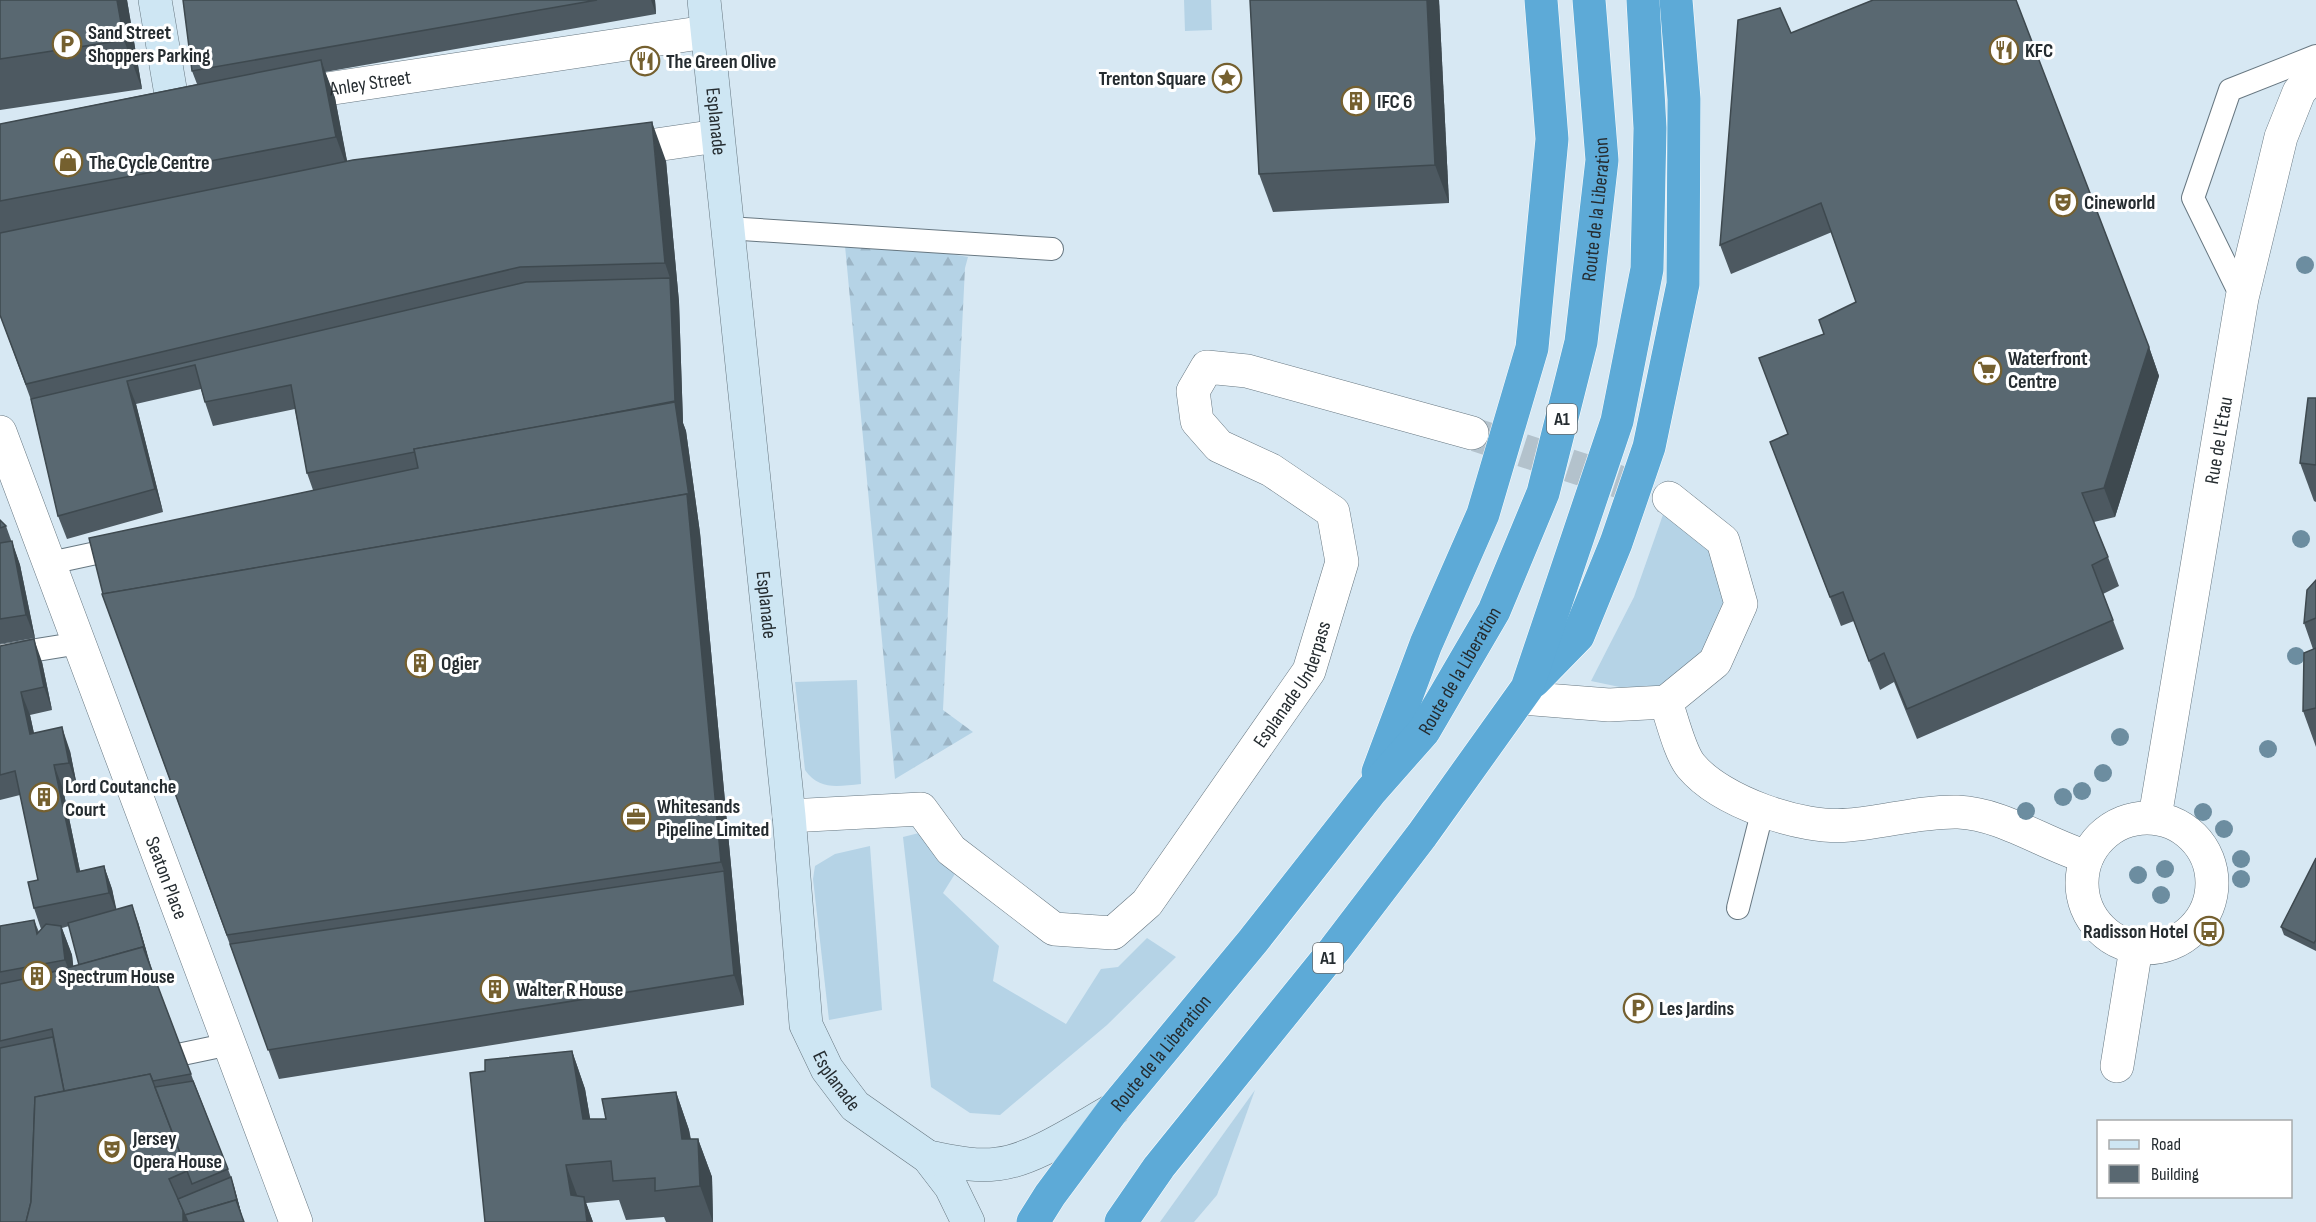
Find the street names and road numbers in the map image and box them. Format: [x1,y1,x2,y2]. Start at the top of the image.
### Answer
street label: Anley Street [327,66,413,102]
street label: Esplanade [700,86,731,156]
street label: Route de la Liberation [1577,136,1615,283]
street label: Rue de L'Etau [2200,395,2238,486]
road number: A1 [1547,404,1577,434]
street label: Esplanade [751,570,781,640]
street label: Route de la Liberation [1413,603,1507,740]
street label: Esplanade Underpass [1248,618,1336,752]
street label: Seaton Place [140,834,192,923]
road number: A1 [1313,943,1343,973]
street label: Route de la Liberation [1106,990,1216,1117]
street label: Esplanade [807,1047,865,1116]

